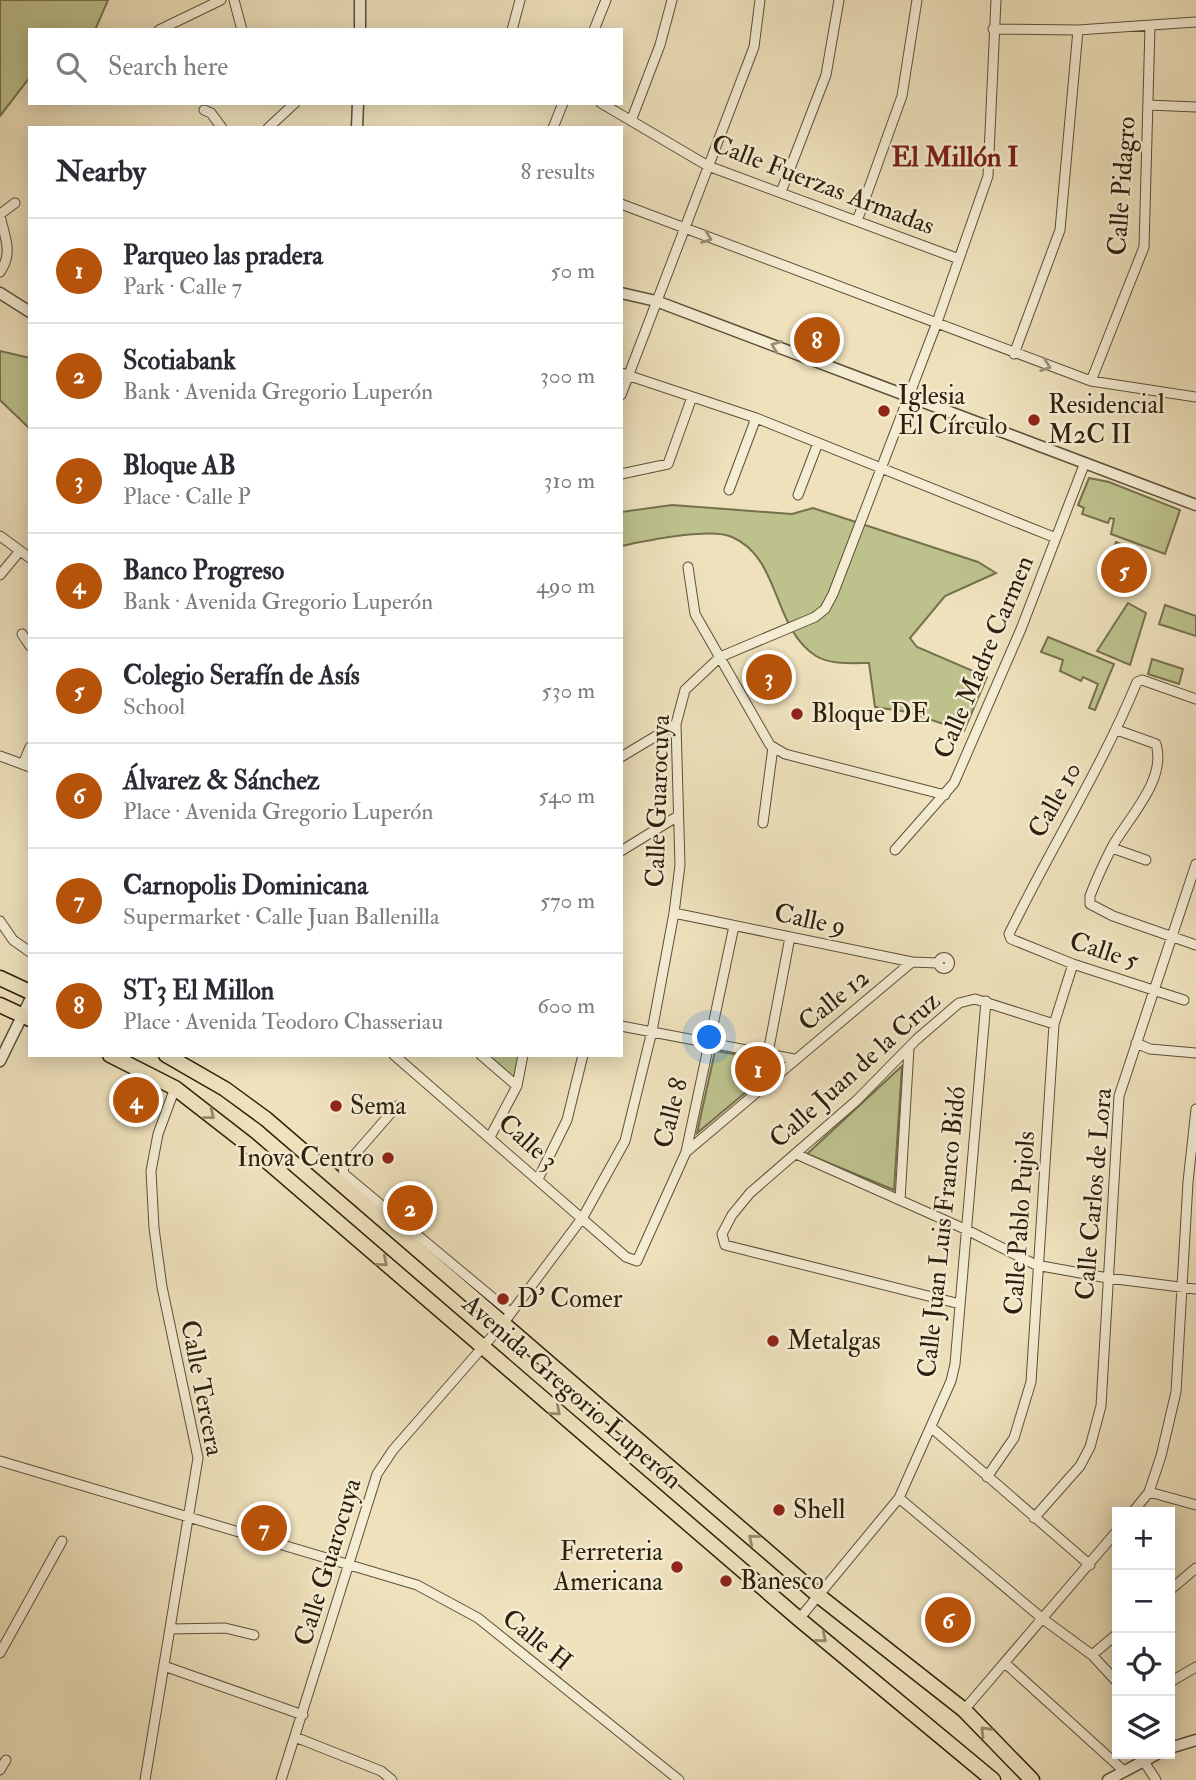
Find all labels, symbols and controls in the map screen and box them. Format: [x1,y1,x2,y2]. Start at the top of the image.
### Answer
search box [28,28,623,105]
icon: search [52,48,90,86]
text: Search here [108,51,228,83]
street label: Calle Pidagro [1101,115,1143,257]
street label: Calle Fuerzas Armadas [707,128,939,242]
district label: El Millón I [891,140,1019,175]
text: Nearby [56,153,146,190]
text: 8 results [520,157,595,186]
one-way arrow [701,229,713,243]
text: Parqueo las pradera [123,240,323,272]
text: 1 [75,256,83,285]
text: 50 m [551,256,595,285]
text: Park · Calle 7 [123,272,242,301]
pin: 8 [794,314,840,366]
one-way arrow [771,340,783,354]
text: Scotiabank [123,345,236,377]
one-way arrow [1039,358,1052,372]
text: 2 [73,361,85,390]
text: 300 m [540,361,595,390]
text: Bank · Avenida Gregorio Luperón [123,377,433,406]
place label: Iglesia El Círculo [898,380,1007,442]
place label: Residencial M2C II [1048,389,1165,451]
marker: Iglesia El Círculo [876,403,892,419]
marker: Residencial M2C II [1026,412,1042,428]
text: Bloque AB [123,450,236,482]
text: 3 [75,466,83,495]
text: 310 m [544,466,595,495]
text: Place · Calle P [123,482,251,511]
pin: 5 [1101,544,1147,596]
street label: Calle Madre Carmen [927,551,1041,763]
text: Banco Progreso [123,555,284,587]
text: 4 [73,571,85,600]
text: 490 m [536,571,595,600]
text: Bank · Avenida Gregorio Luperón [123,587,433,616]
pin: 3 [746,651,792,703]
text: Colegio Serafín de Asís [123,660,360,692]
text: 5 [74,676,84,705]
text: 530 m [542,676,595,705]
text: School [123,692,185,721]
place label: Bloque DE [811,698,930,730]
marker: Bloque DE [789,706,805,722]
street label: Calle Guarocuya [639,714,677,888]
street label: Calle 10 [1021,757,1089,843]
text: Álvarez & Sánchez [123,765,320,797]
text: 6 [73,781,85,810]
text: 540 m [539,781,595,810]
text: Place · Avenida Gregorio Luperón [123,797,433,826]
text: Carnopolis Dominicana [123,870,368,902]
text: 7 [74,886,84,915]
text: 570 m [540,886,595,915]
street label: Calle 9 [771,897,849,943]
text: Supermarket · Calle Juan Ballenilla [123,902,439,931]
street label: Calle 5 [1065,925,1143,977]
street label: Calle 12 [792,962,876,1038]
text: ST3 El Millon [123,975,274,1007]
street label: Calle Juan de la Cruz [763,985,947,1155]
text: 8 [74,991,84,1020]
text: 600 m [537,991,595,1020]
text: Place · Avenida Teodoro Chasseriau [123,1007,443,1036]
your location [692,1020,726,1054]
pin: 1 [735,1043,781,1095]
pin: 4 [113,1074,159,1126]
street label: Calle 8 [647,1074,695,1152]
street label: Calle Juan Luis Franco Bidó [911,1085,973,1379]
street label: Calle Carlos de Lora [1069,1086,1119,1301]
place label: Sema [350,1090,407,1122]
marker: Sema [328,1098,344,1114]
one-way arrow [202,1107,215,1120]
street label: Calle 3 [491,1107,565,1177]
street label: Calle Pablo Pujols [998,1130,1042,1316]
place label: Inova Centro [237,1142,374,1174]
marker: Inova Centro [380,1150,396,1166]
pin: 2 [387,1182,433,1234]
one-way arrow [375,1254,388,1266]
place label: D' Comer [517,1283,623,1315]
street label: Avenida Gregorio Luperón [454,1287,688,1497]
marker: D' Comer [495,1291,511,1307]
street label: Calle Tercera [173,1318,231,1459]
place label: Metalgas [787,1325,881,1357]
marker: Metalgas [765,1333,781,1349]
one-way arrow [547,1403,560,1415]
street label: Calle Guarocuya [287,1474,369,1650]
place label: Shell [793,1494,846,1526]
pin: 7 [241,1502,287,1554]
marker: Shell [771,1502,787,1518]
map controls [1112,1507,1175,1759]
button: + [1112,1507,1175,1570]
one-way arrow [748,1535,761,1547]
place label: Ferreteria Americana [553,1536,663,1598]
marker: Ferreteria Americana [669,1559,685,1575]
place label: Banesco [740,1565,824,1597]
button: − [1112,1570,1175,1633]
marker: Banesco [718,1573,734,1589]
pin: 6 [925,1594,971,1646]
street label: Calle H [496,1602,578,1678]
one-way arrow [814,1630,827,1642]
button: locate [1112,1633,1175,1696]
button: layers [1112,1696,1175,1759]
one-way arrow [980,1727,993,1740]

